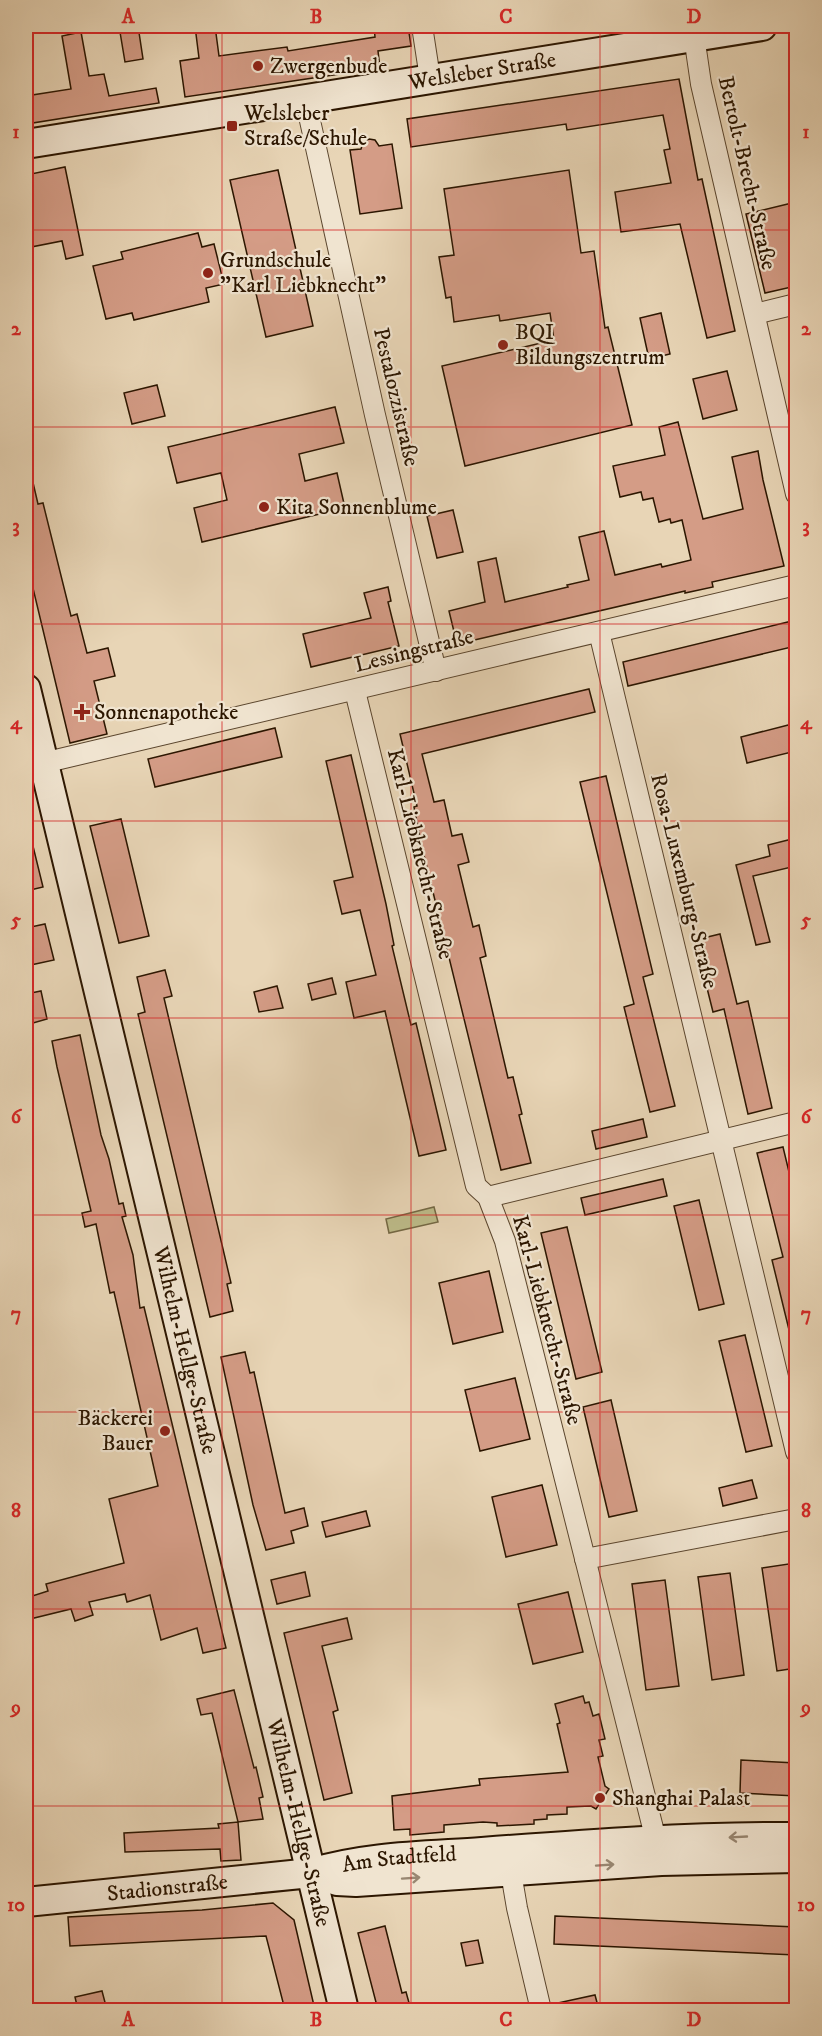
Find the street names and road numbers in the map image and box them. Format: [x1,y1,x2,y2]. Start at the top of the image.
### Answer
street label: Welsleber Straße [406,46,558,96]
street label: Bertolt-Brecht-Straße [712,74,782,272]
street label: Pestalozzistraße [367,325,425,469]
street label: Lessingstraße [352,623,476,679]
street label: Karl-Liebknecht-Straße [381,746,459,962]
street label: Rosa-Luxemburg-Straße [644,771,724,991]
street label: Karl-Liebknecht-Straße [506,1212,588,1428]
street label: Wilhelm-Hellge-Straße [147,1242,223,1457]
street label: Wilhelm-Hellge-Straße [261,1715,337,1929]
street label: Am Stadtfeld [340,1840,457,1878]
street label: Stadionstraße [106,1868,229,1907]

